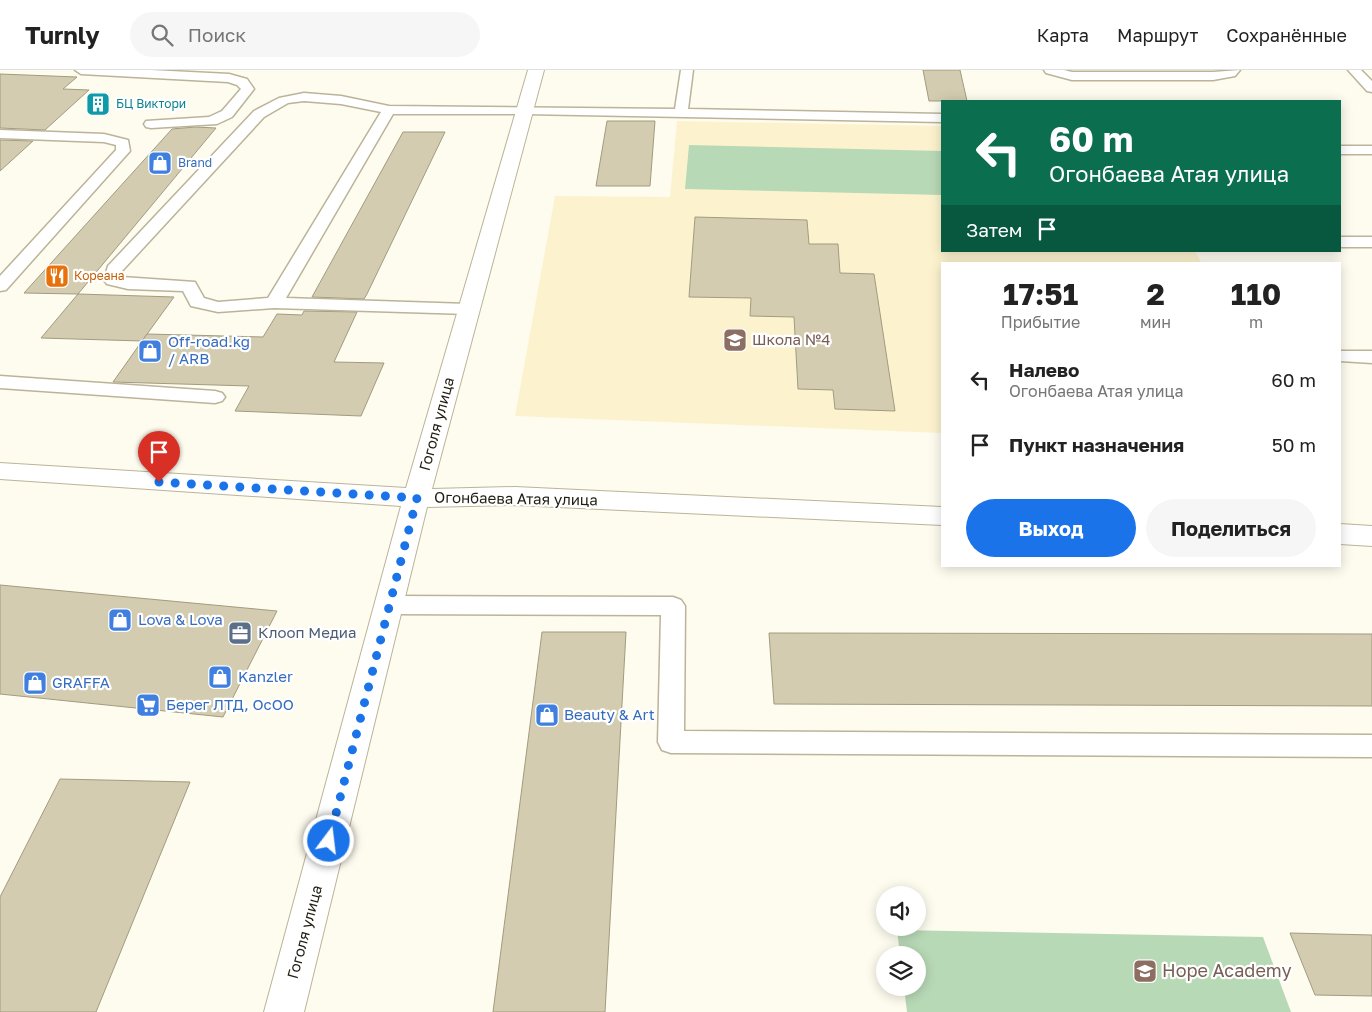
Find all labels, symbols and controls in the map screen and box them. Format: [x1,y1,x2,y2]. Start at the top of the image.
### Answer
search box [130,12,480,57]
text: Turnly [25,20,100,49]
icon: search [148,21,176,49]
text: Поиск [188,23,246,46]
text: Карта [1037,24,1089,46]
text: Маршрут [1117,24,1198,46]
text: Сохранённые [1226,24,1347,46]
building icon: БЦ Виктори [85,91,111,117]
place label: БЦ Виктори [116,96,186,111]
text: 60 m [1049,118,1133,160]
icon: left [966,120,1031,185]
shop icon: Brand [147,150,173,176]
place label: Brand [178,155,212,170]
text: Огонбаева Атая улица [1049,160,1289,187]
icon: arrive [1033,215,1061,243]
text: Затем [966,218,1023,241]
restaurant icon: Кореана [44,263,70,289]
place label: Кореана [74,268,125,283]
text: 17:51 [1003,276,1078,312]
text: 2 [1146,276,1165,312]
text: 110 [1231,276,1281,312]
text: Прибытие [1001,312,1080,332]
text: мин [1140,312,1171,332]
text: m [1249,312,1263,332]
school or university icon: Школа №4 [722,327,748,353]
place label: Школа №4 [752,330,830,348]
place label: Off-road.kg / ARB [168,332,250,367]
shop icon: Off-road.kg / ARB [137,338,163,364]
text: Налево [1009,358,1079,381]
icon: left [966,366,994,394]
text: 60 m [1271,368,1316,391]
street label: Гоголя улица [415,375,457,473]
text: Огонбаева Атая улица [1009,381,1184,401]
pin [138,431,180,482]
icon: arrive [966,431,994,459]
text: Пункт назначения [1009,433,1184,456]
text: 50 m [1272,433,1316,456]
icon: arrive [145,438,173,466]
street label: Огонбаева Атая улица [434,488,598,508]
button: Выход [966,499,1136,557]
button: Поделиться [1146,499,1316,557]
shop icon: Lova & Lova [107,607,133,633]
place label: Lova & Lova [138,610,223,628]
office icon: Клооп Медиа [227,620,253,646]
place label: Клооп Медиа [258,623,356,641]
shop icon: Kanzler [207,664,233,690]
place label: Kanzler [238,667,293,685]
shop icon: GRAFFA [22,670,48,696]
place label: GRAFFA [52,673,110,691]
supermarket icon: Берег ЛТД, ОсОО [135,692,161,718]
place label: Берег ЛТД, ОсОО [166,695,294,713]
shop icon: Beauty & Art [534,702,560,728]
place label: Beauty & Art [564,705,655,723]
position arrow [302,814,354,866]
street label: Гоголя улица [283,883,325,981]
map controls [876,886,926,996]
button: sound [876,886,926,936]
button: layers [876,946,926,996]
school or university icon: Hope Academy [1132,958,1158,984]
place label: Hope Academy [1162,959,1292,981]

